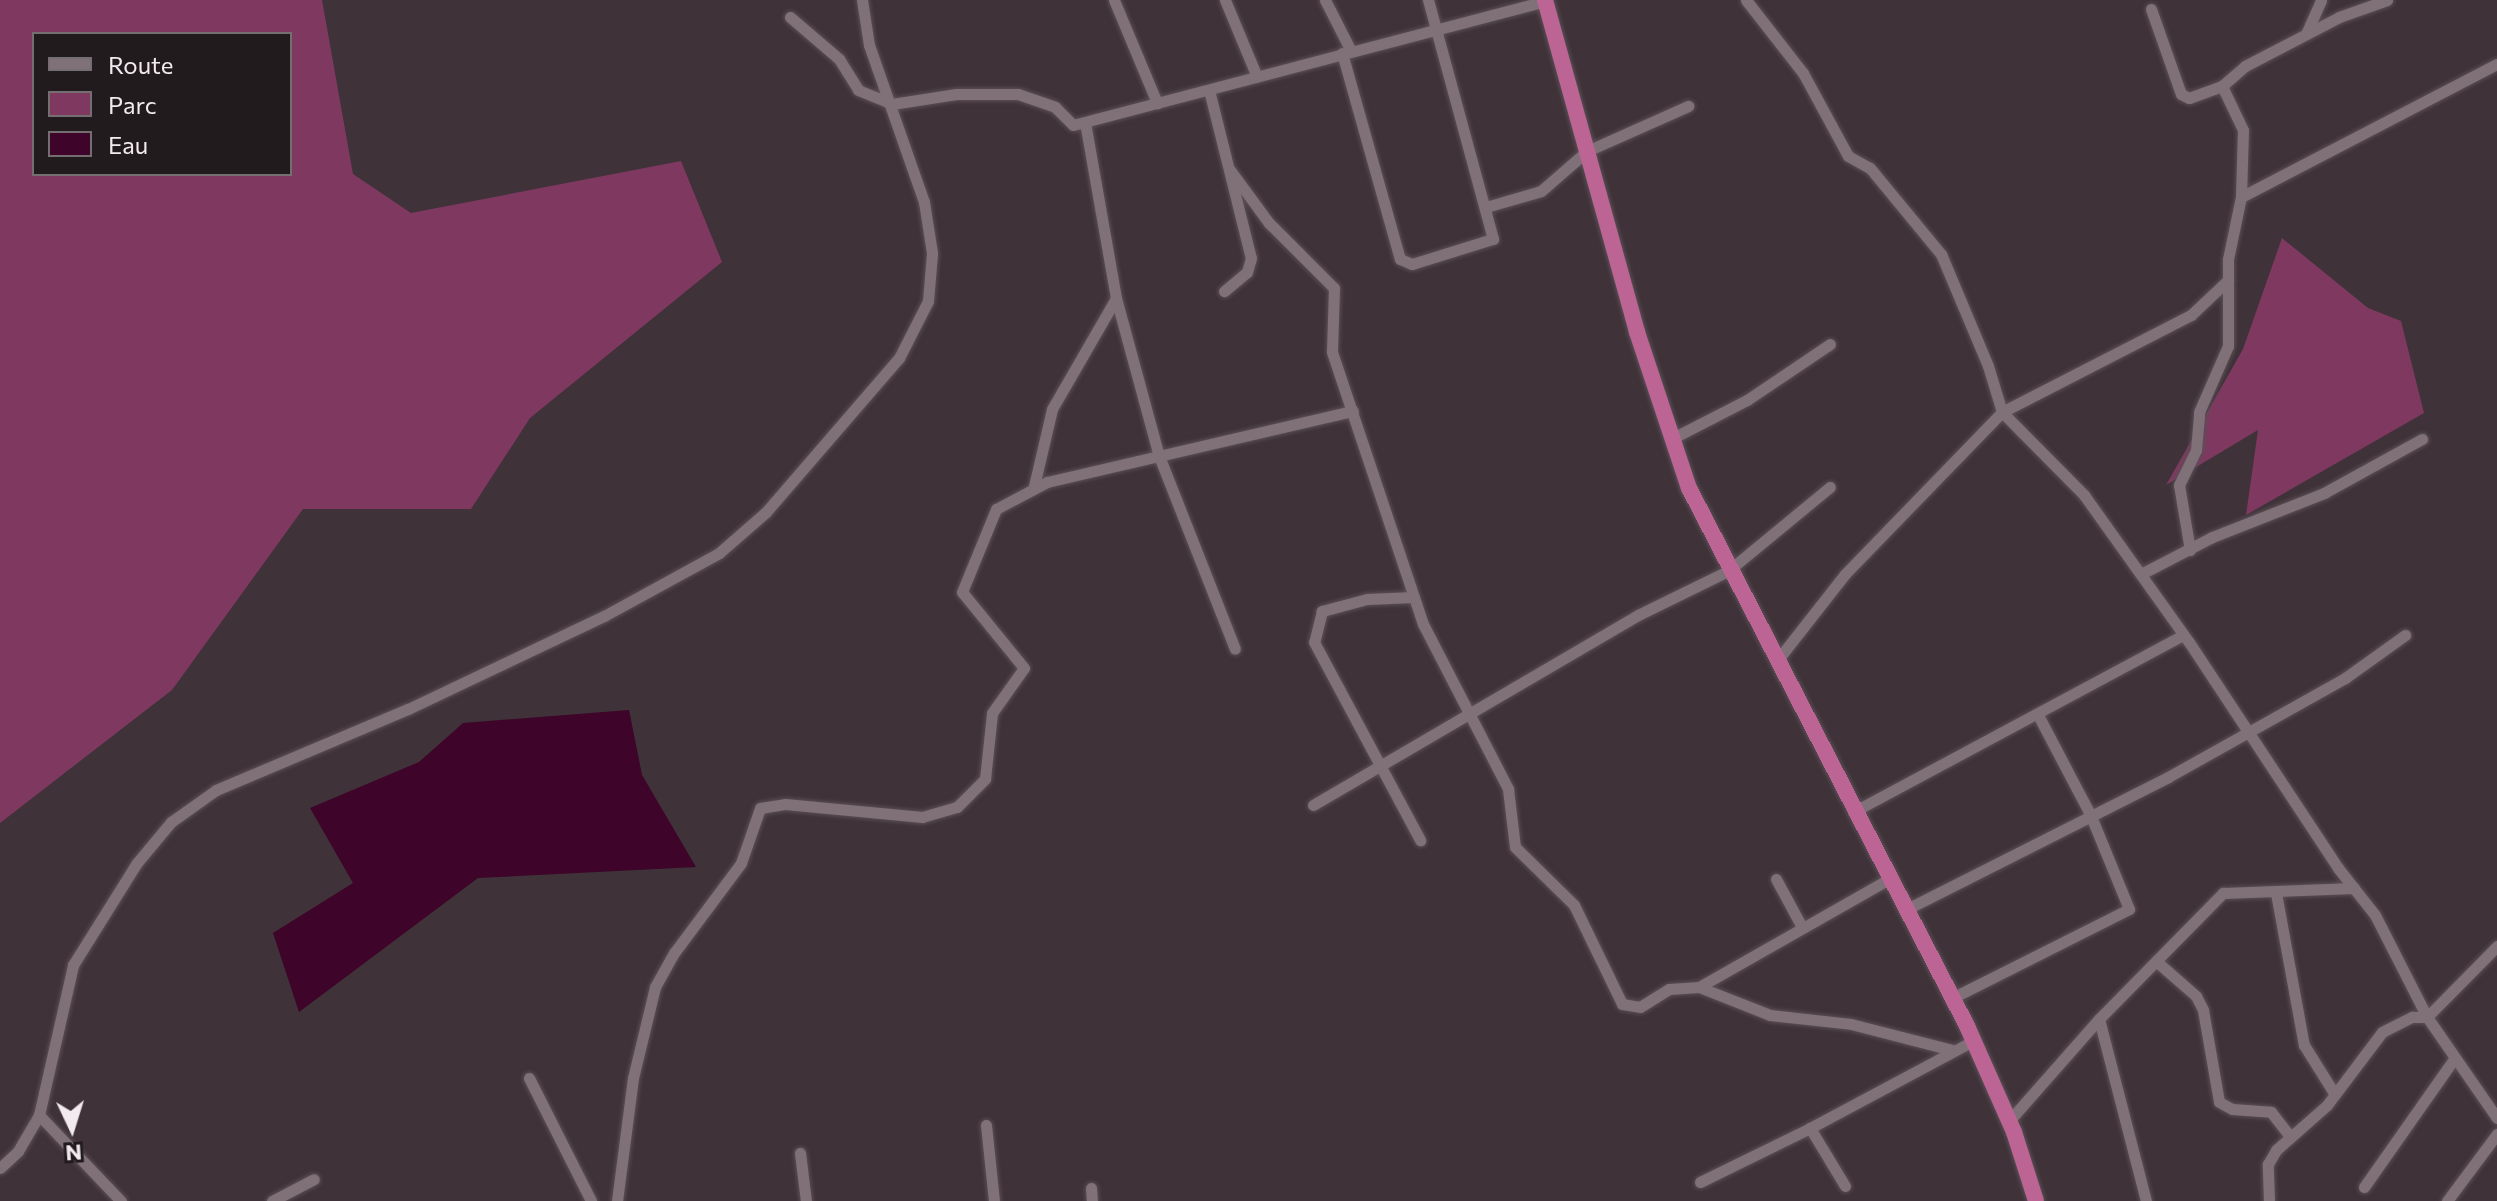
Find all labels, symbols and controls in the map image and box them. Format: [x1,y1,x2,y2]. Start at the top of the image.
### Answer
legend [32,32,292,176]
text: Route [108,50,173,79]
text: Parc [108,90,157,119]
text: Eau [108,130,148,159]
north arrow [32,1089,112,1169]
text: N [65,1139,83,1167]

